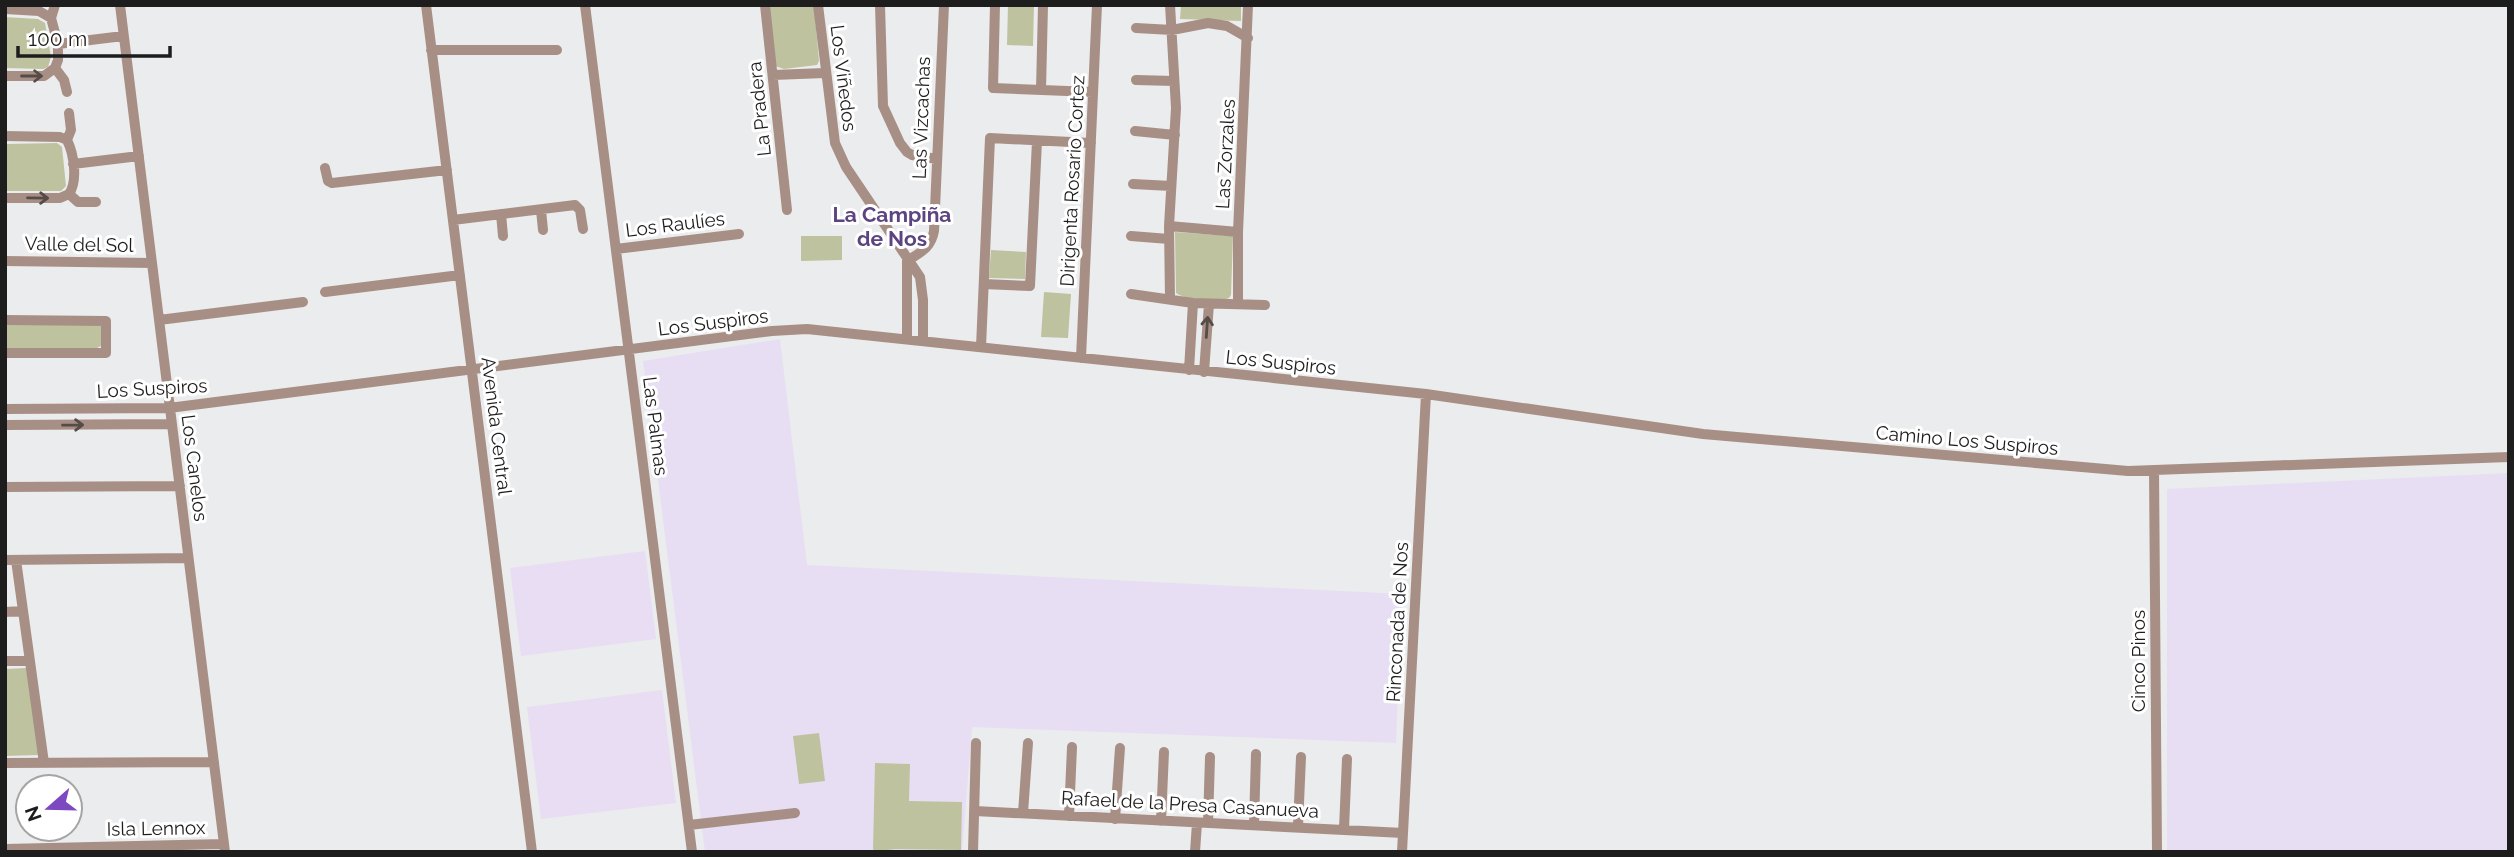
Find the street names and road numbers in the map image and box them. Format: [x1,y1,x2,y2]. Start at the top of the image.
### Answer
street label: Los Viñedos [827,23,861,133]
street label: Las Vizcachas [908,56,934,180]
street label: La Pradera [743,61,775,157]
street label: Dirigenta Rosario Cortez [1055,75,1089,287]
street label: Las Zorzales [1211,98,1239,210]
street label: Los Raulíes [624,207,726,241]
street label: Valle del Sol [24,232,135,256]
street label: Los Suspiros [657,304,769,340]
street label: Los Suspiros [1225,345,1337,379]
street label: Avenida Central [478,356,516,497]
street label: Los Suspiros [96,374,208,402]
street label: Las Palmas [639,375,673,477]
street label: Los Canelos [178,413,212,523]
street label: Camino Los Suspiros [1875,421,2059,459]
street label: Rinconada de Nos [1382,541,1412,703]
street label: Cinco Pinos [2127,610,2149,712]
street label: Rafael de la Presa Casanueva [1061,786,1319,822]
street label: Isla Lennox [106,816,206,840]

